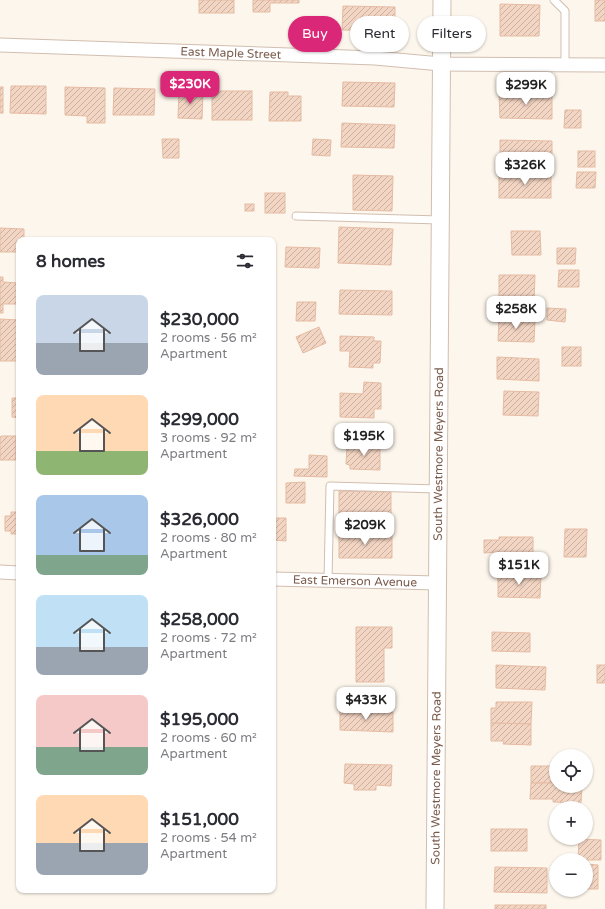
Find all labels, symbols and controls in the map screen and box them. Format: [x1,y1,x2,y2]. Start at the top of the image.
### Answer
chip: Buy [288,16,342,52]
chip: Rent [350,16,409,52]
chip: Filters [417,16,486,52]
street label: East Maple Street [180,44,282,62]
pin: $230K [162,71,218,105]
pin: $299K [498,72,554,106]
text: $230K [169,76,211,92]
text: $299K [505,77,547,93]
pin: $326K [497,152,553,186]
text: $326K [504,157,546,173]
icon: filters [234,250,256,272]
text: 8 homes [36,251,105,272]
pin: $258K [488,296,544,330]
text: $258K [495,301,537,317]
text: $230,000 [160,309,239,330]
icon: home [68,311,116,359]
text: 2 rooms · 56 m² [160,330,257,346]
text: Apartment [160,346,227,362]
street label: South Westmore Meyers Road [431,367,446,541]
text: $299,000 [160,409,239,430]
icon: home [68,411,116,459]
pin: $195K [336,423,392,457]
text: $195K [343,428,385,444]
text: 3 rooms · 92 m² [160,430,257,446]
text: Apartment [160,446,227,462]
text: $326,000 [160,509,239,530]
icon: home [68,511,116,559]
pin: $209K [337,512,393,546]
text: $209K [344,517,386,533]
text: 2 rooms · 80 m² [160,530,257,546]
text: Apartment [160,546,227,562]
pin: $151K [491,552,547,586]
text: $151K [498,557,540,573]
street label: East Emerson Avenue [293,572,417,590]
text: $258,000 [160,609,239,630]
icon: home [68,611,116,659]
text: 2 rooms · 72 m² [160,630,257,646]
text: Apartment [160,646,227,662]
pin: $433K [338,687,394,721]
street label: South Westmore Meyers Road [428,691,444,865]
text: $433K [345,692,387,708]
text: $195,000 [160,709,239,730]
icon: home [68,711,116,759]
text: 2 rooms · 60 m² [160,730,257,746]
text: Apartment [160,746,227,762]
map controls [549,749,593,897]
button: locate [549,749,593,793]
button: + [549,801,593,845]
text: $151,000 [160,809,239,830]
icon: home [68,811,116,859]
text: 2 rooms · 54 m² [160,830,257,846]
text: Apartment [160,846,227,862]
button: − [549,853,593,897]

